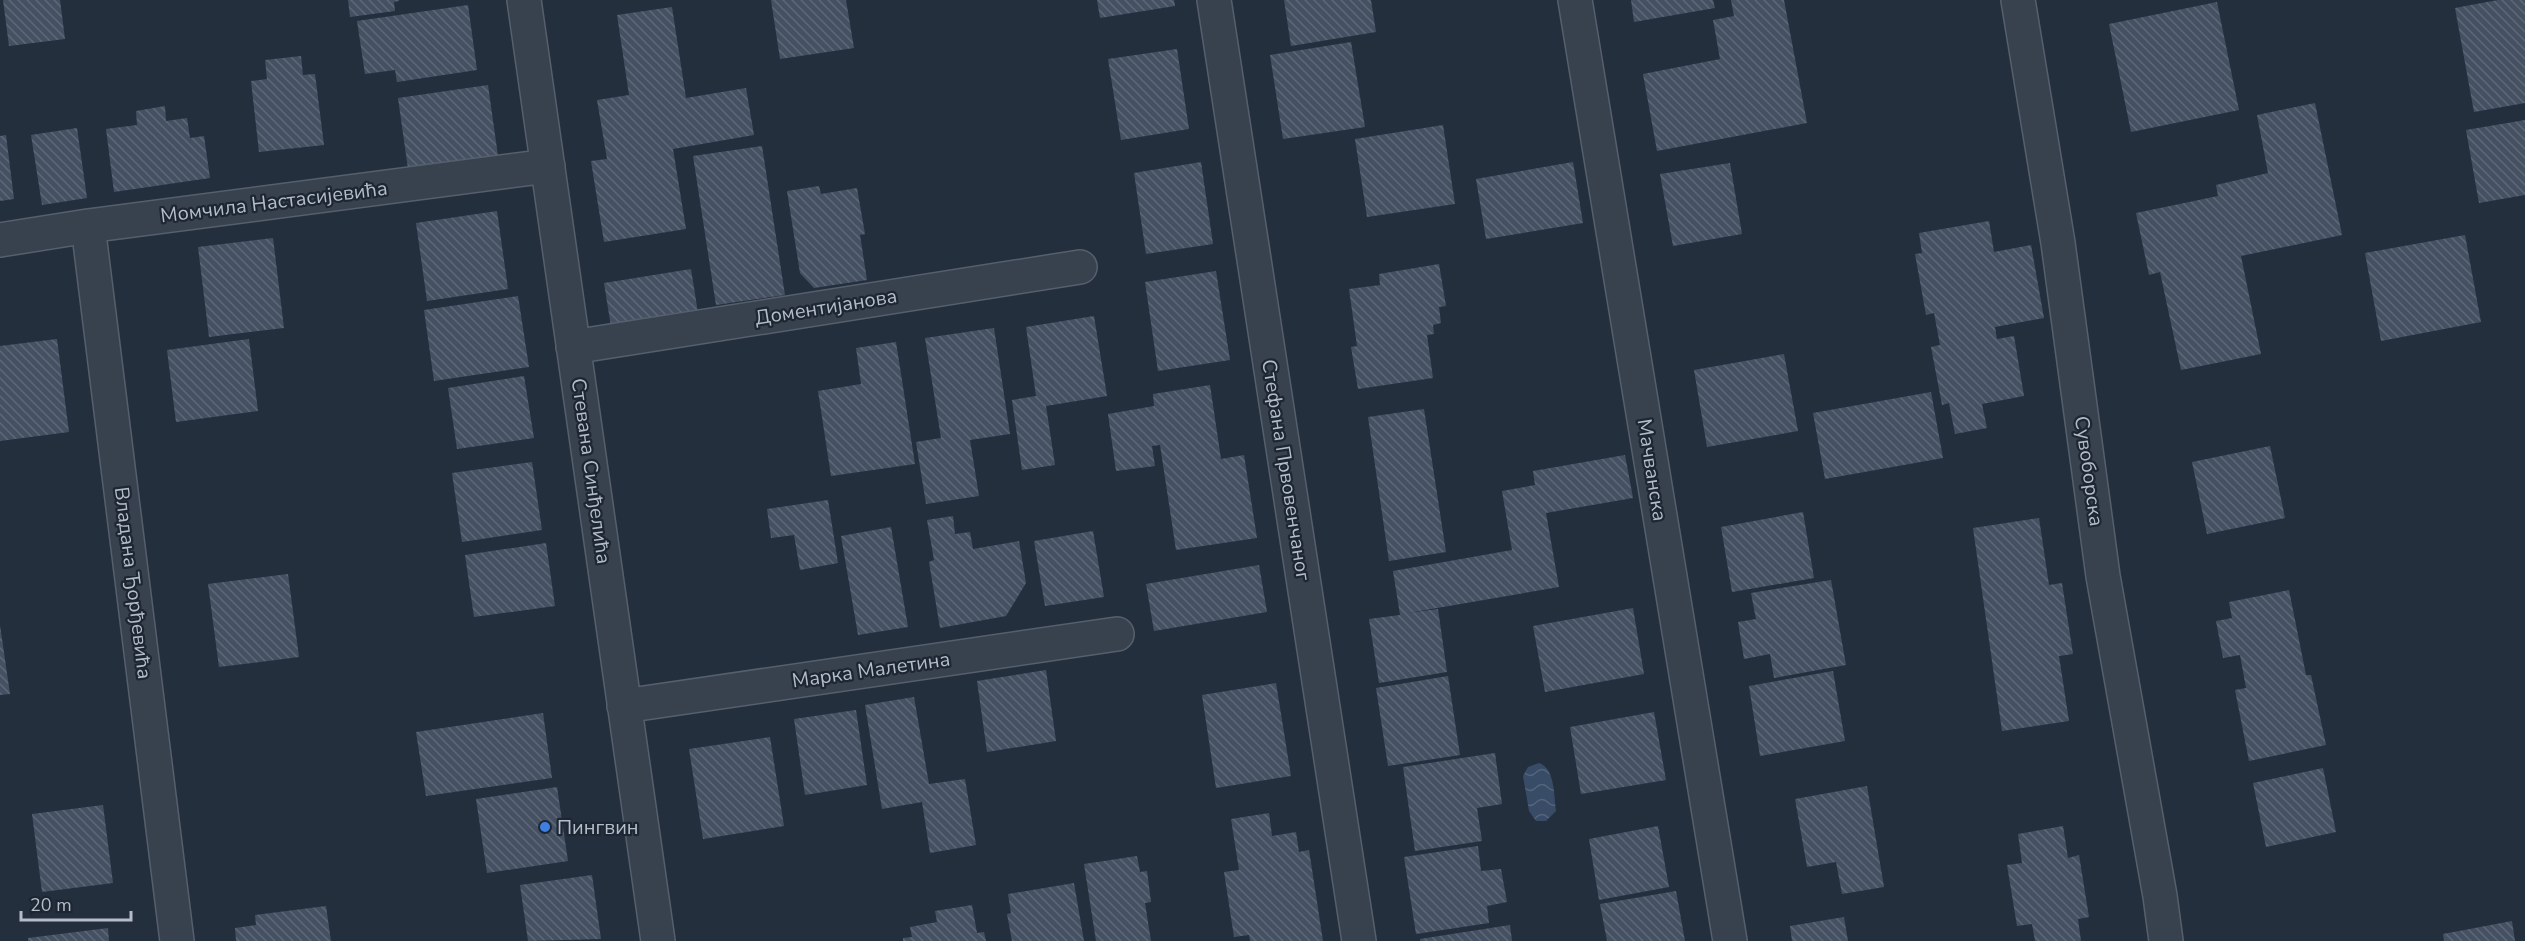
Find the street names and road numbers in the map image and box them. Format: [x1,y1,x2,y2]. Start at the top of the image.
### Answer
street label: Момчила Настасијевића [159,175,389,229]
street label: Доментијанова [753,282,899,332]
street label: Стефана Првовенчаног [1255,357,1317,583]
street label: Стевана Синђелића [565,376,617,566]
street label: Сувоборска [2068,414,2110,528]
street label: Мачванска [1631,417,1673,523]
street label: Владана Ђорђевића [108,485,158,681]
street label: Марка Малетина [790,646,952,694]

